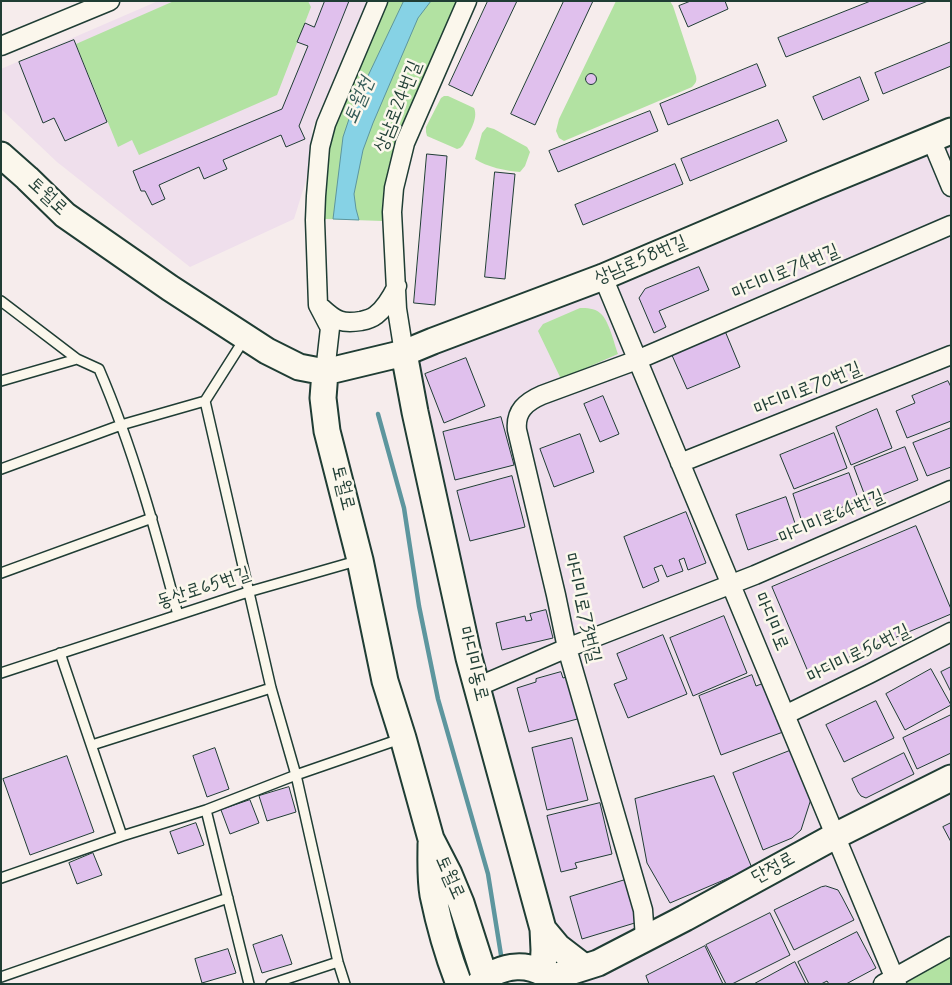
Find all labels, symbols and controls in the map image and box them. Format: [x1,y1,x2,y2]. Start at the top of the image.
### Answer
street label: 상남로24번길 [370,58,428,156]
water label: 토월천 [340,74,380,128]
street label: 토월로 [22,173,72,221]
street label: 상남로58번길 [591,231,691,291]
street label: 마디미로74번길 [729,240,843,306]
street label: 마디미로70번길 [751,358,865,422]
street label: 토월로 [325,463,359,513]
street label: 마디미로64번길 [776,486,888,550]
street label: 마디미로73번길 [557,551,605,665]
street label: 동산로65번길 [154,563,254,615]
street label: 마디미로 [748,589,792,655]
street label: 마디미로56번길 [804,620,914,690]
street label: 마디미동로 [452,624,492,704]
street label: 단정로 [748,848,800,890]
street label: 토월로 [429,852,469,904]

